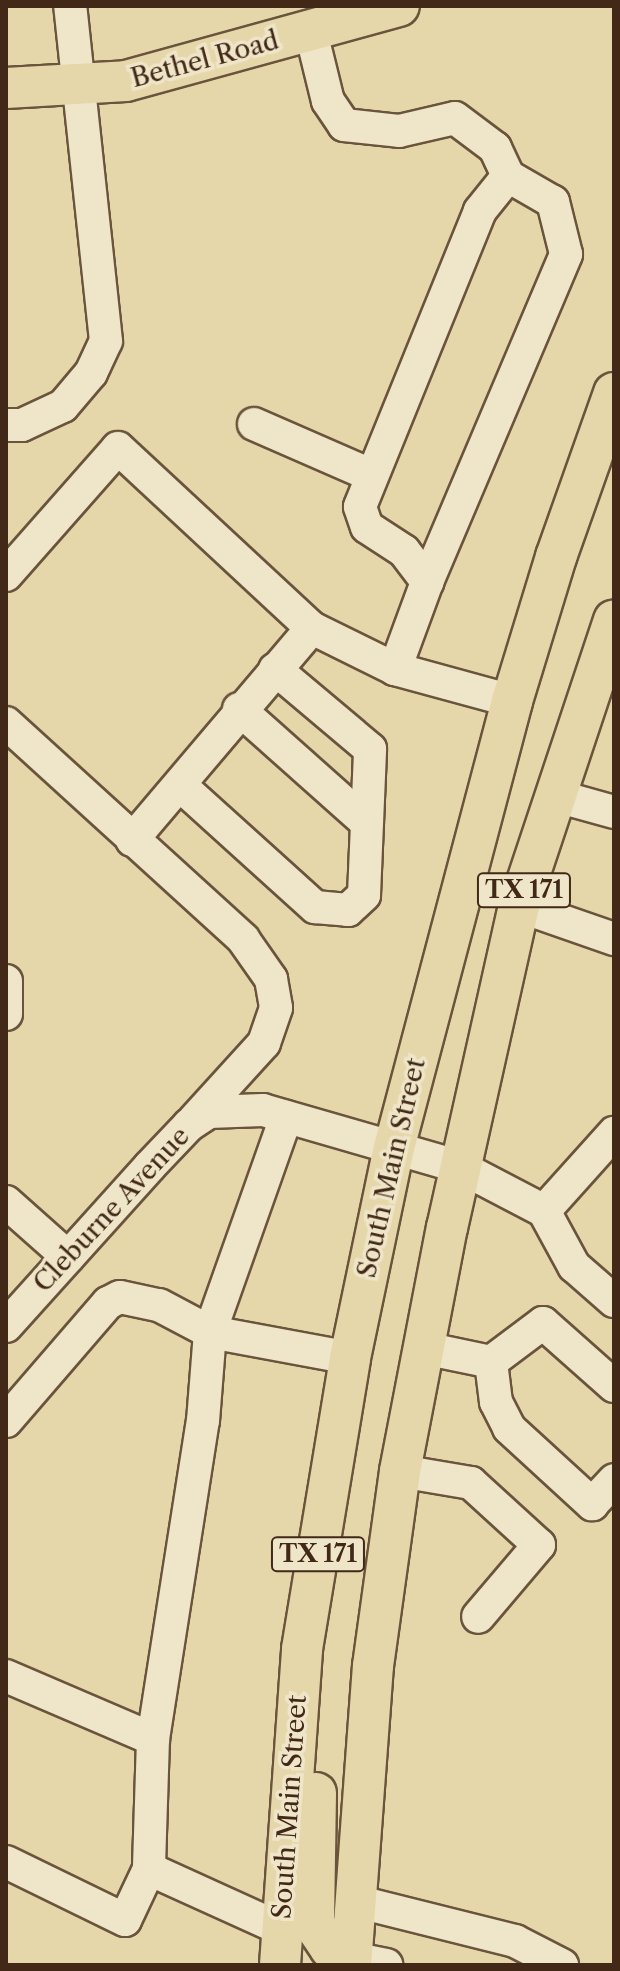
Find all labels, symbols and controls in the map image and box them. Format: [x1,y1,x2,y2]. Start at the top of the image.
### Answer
street label: Bethel Road [128,25,282,95]
road number: TX 171 [476,870,572,910]
street label: South Main Street [352,1055,432,1281]
street label: Cleburne Avenue [27,1121,197,1299]
road number: TX 171 [270,1534,366,1574]
street label: South Main Street [267,1694,313,1920]

